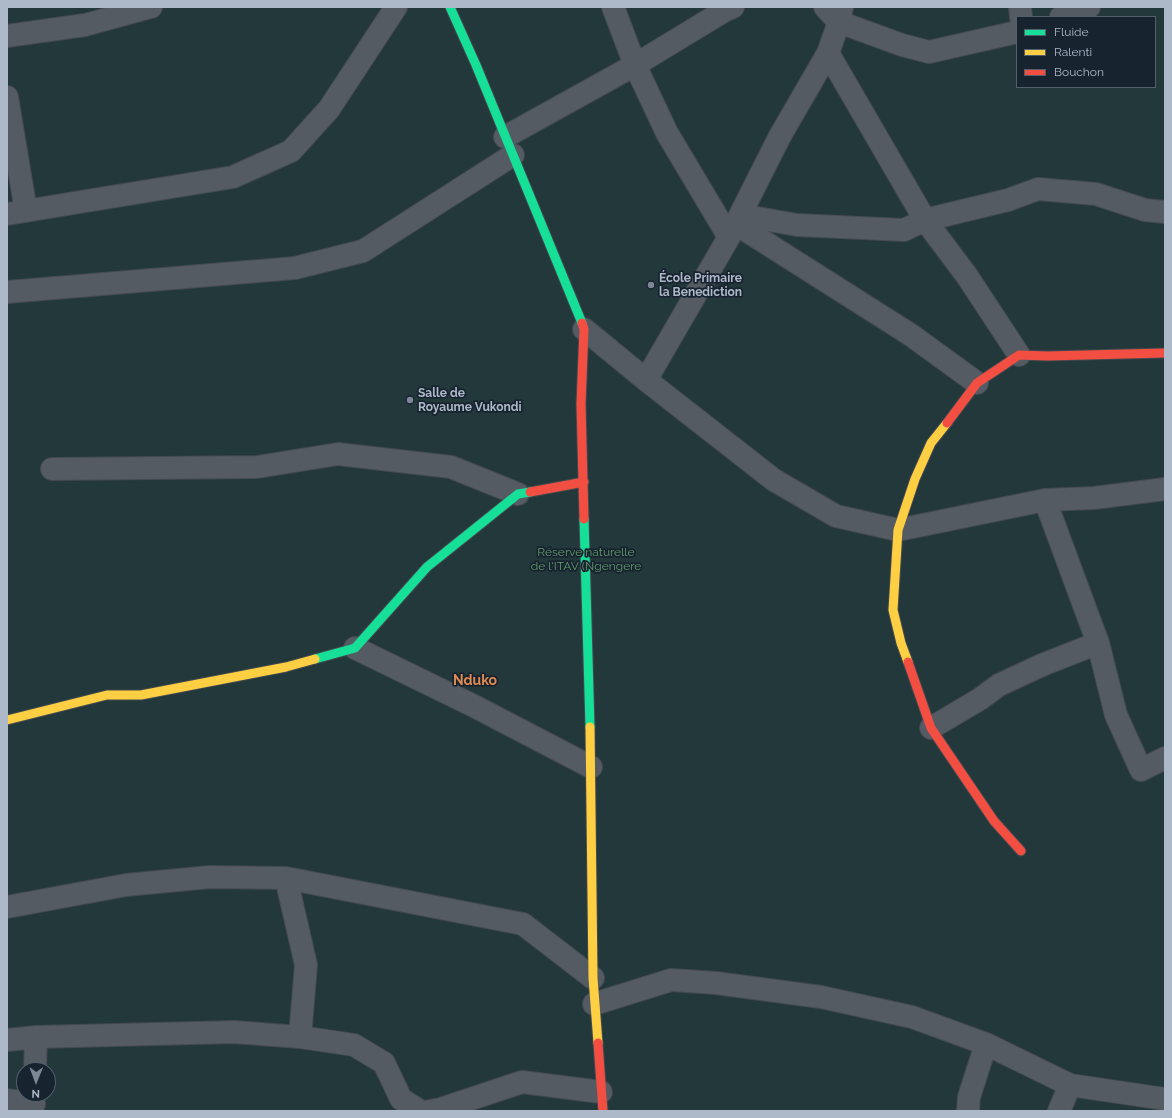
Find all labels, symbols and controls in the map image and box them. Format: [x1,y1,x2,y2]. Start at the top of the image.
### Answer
legend [1016,16,1156,88]
text: Fluide [1054,25,1089,39]
text: Ralenti [1054,45,1092,59]
text: Bouchon [1054,65,1104,79]
place label: École Primaire la Benediction [659,271,742,299]
marker: École Primaire la Benediction [646,280,656,290]
place label: Salle de Royaume Vukondi [418,386,522,414]
marker: Salle de Royaume Vukondi [405,395,415,405]
park label: Réserve naturelle de l'ITAV (Ngengere [531,545,641,573]
district label: Nduko [453,673,497,689]
north arrow [16,1062,56,1102]
text: N [31,1087,40,1100]

